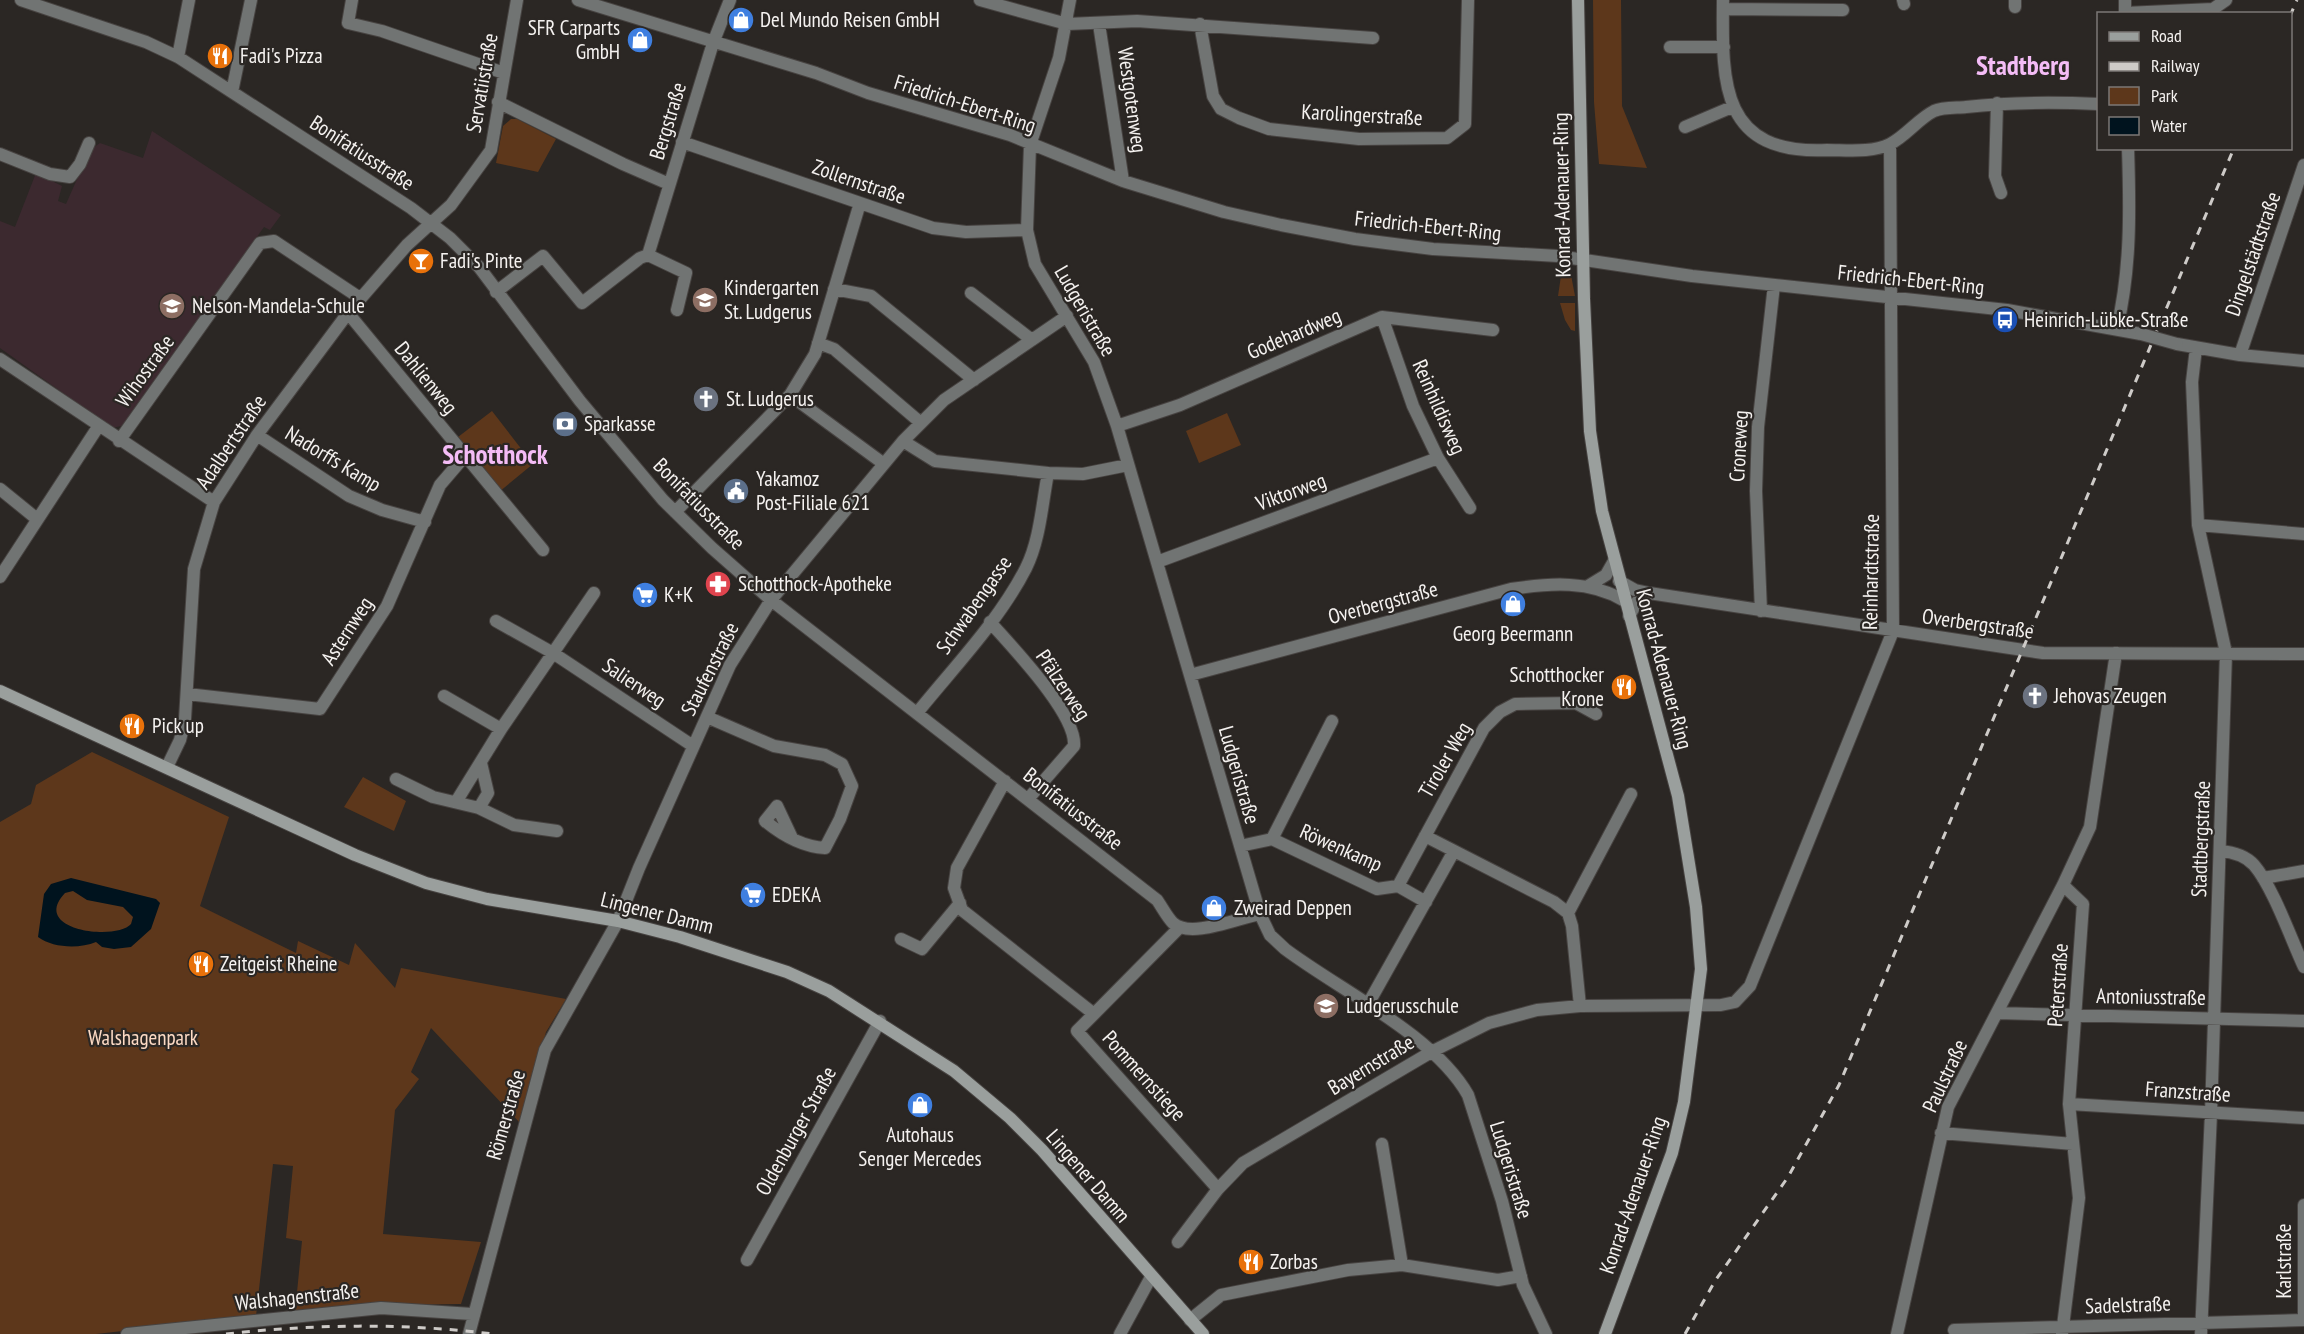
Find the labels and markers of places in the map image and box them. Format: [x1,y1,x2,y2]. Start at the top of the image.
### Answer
shop icon: Del Mundo Reisen GmbH [726,5,756,35]
place label: Del Mundo Reisen GmbH [760,6,940,33]
place label: SFR Carparts GmbH [528,14,620,65]
shop icon: SFR Carparts GmbH [625,25,655,55]
restaurant icon: Fadi's Pizza [205,41,235,71]
place label: Fadi's Pizza [240,42,323,69]
bar icon: Fadi's Pinte [406,246,436,276]
place label: Fadi's Pinte [440,247,523,274]
place label: Kindergarten St. Ludgerus [724,274,819,325]
school or university icon: Kindergarten St. Ludgerus [690,285,720,315]
school or university icon: Nelson-Mandela-Schule [157,291,187,321]
place label: Nelson-Mandela-Schule [192,292,365,319]
bus stop icon: Heinrich-Lübke-Straße [1990,305,2020,335]
place label: Heinrich-Lübke-Straße [2024,306,2188,333]
church icon: St. Ludgerus [691,384,721,414]
place label: St. Ludgerus [726,385,814,412]
bank icon: Sparkasse [550,409,580,439]
place label: Sparkasse [584,410,656,437]
place label: Yakamoz Post-Filiale 621 [756,465,870,516]
public building icon: Yakamoz Post-Filiale 621 [721,476,751,506]
pharmacy icon: Schotthock-Apotheke [703,569,733,599]
place label: Schotthock-Apotheke [738,570,892,597]
supermarket icon: K+K [630,580,660,610]
place label: K+K [664,581,693,608]
shop icon: Georg Beermann [1498,589,1528,619]
place label: Georg Beermann [1453,620,1573,647]
place label: Schotthocker Krone [1510,661,1604,712]
restaurant icon: Schotthocker Krone [1609,672,1639,702]
church icon: Jehovas Zeugen [2020,681,2050,711]
place label: Jehovas Zeugen [2053,682,2167,709]
restaurant icon: Pick up [117,711,147,741]
place label: Pick up [152,712,204,739]
supermarket icon: EDEKA [738,880,768,910]
place label: EDEKA [772,881,821,908]
shop icon: Zweirad Deppen [1199,893,1229,923]
place label: Zweirad Deppen [1234,894,1352,921]
restaurant icon: Zeitgeist Rheine [186,949,216,979]
place label: Zeitgeist Rheine [220,950,337,977]
school or university icon: Ludgerusschule [1311,991,1341,1021]
place label: Ludgerusschule [1346,992,1459,1019]
shop icon: Autohaus Senger Mercedes [905,1090,935,1120]
place label: Autohaus Senger Mercedes [858,1121,982,1172]
restaurant icon: Zorbas [1236,1247,1266,1277]
place label: Zorbas [1270,1248,1318,1275]

